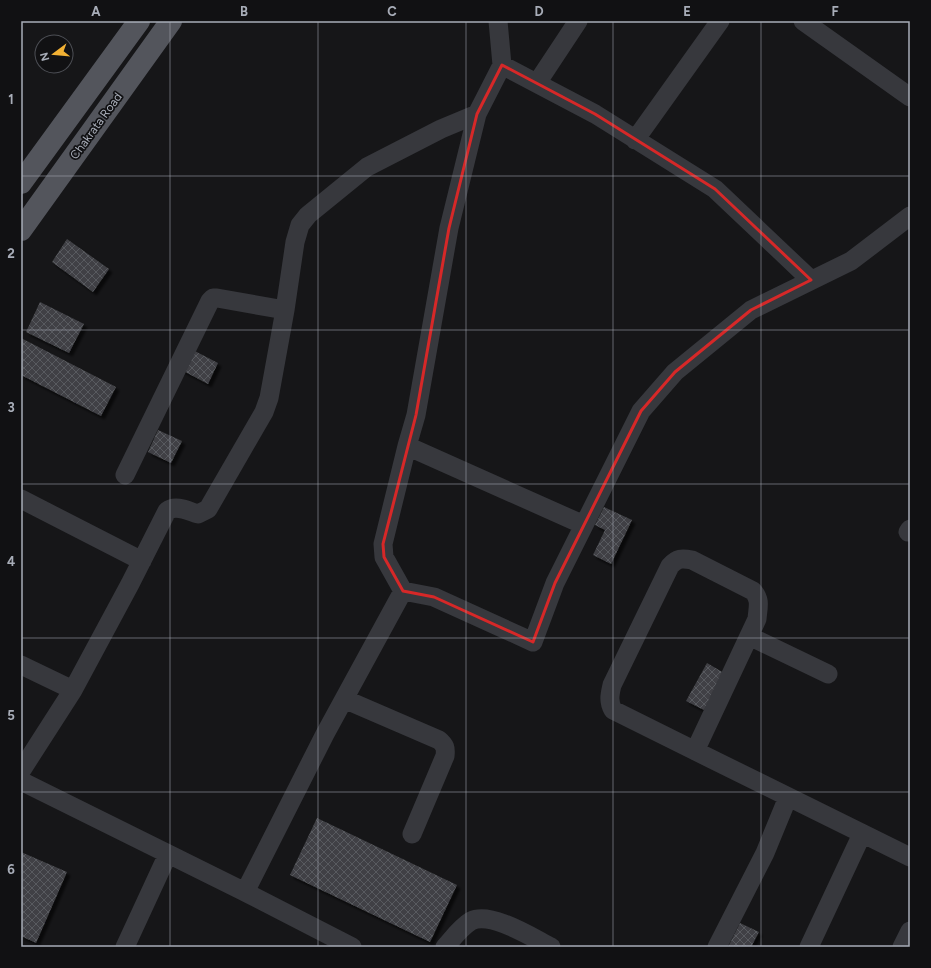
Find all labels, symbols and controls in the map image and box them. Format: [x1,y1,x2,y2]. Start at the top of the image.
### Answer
text: A [91,4,101,19]
text: B [240,4,248,19]
text: C [387,4,397,19]
text: D [534,4,544,19]
text: E [683,4,691,19]
text: F [831,4,839,19]
north arrow [34,34,74,74]
text: N [37,51,52,63]
street label: Chakrata Road [67,90,125,162]
text: 1 [8,92,14,107]
text: 2 [7,246,15,261]
text: 3 [7,400,15,415]
text: 4 [7,554,15,569]
text: 5 [7,708,15,723]
text: 6 [7,862,15,877]

